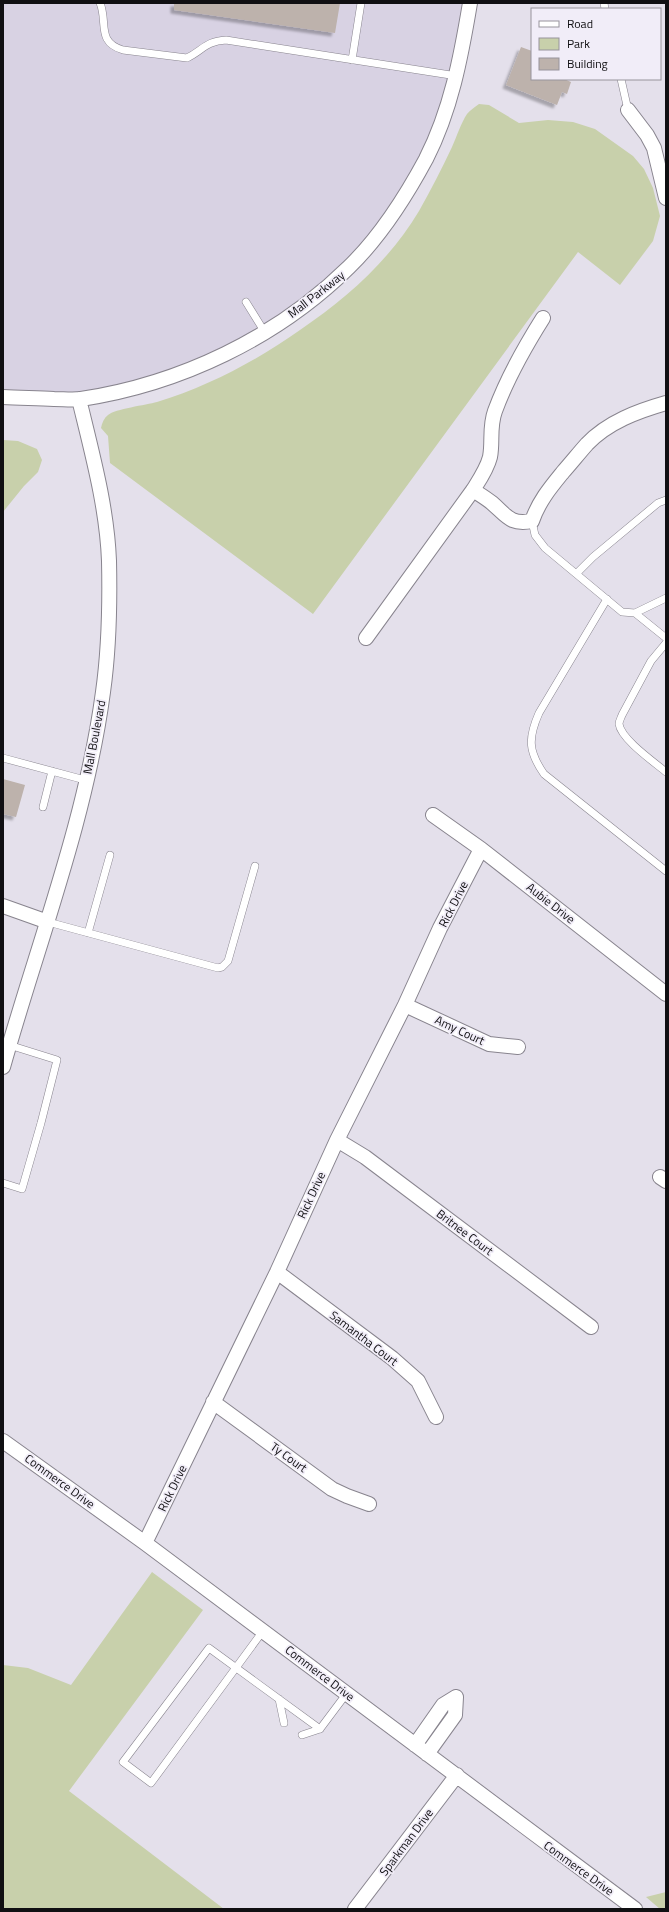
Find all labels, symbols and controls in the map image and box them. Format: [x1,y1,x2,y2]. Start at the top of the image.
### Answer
legend [531,8,661,80]
text: Road [567,14,593,33]
text: Park [567,34,590,53]
text: Building [567,54,608,73]
street label: Mall Parkway [283,265,349,322]
street label: Mall Boulevard [78,698,110,776]
street label: Rick Drive [433,877,473,931]
street label: Aubie Drive [523,878,579,928]
street label: Amy Court [432,1010,489,1050]
street label: Rick Drive [292,1168,330,1222]
street label: Britnee Court [432,1204,498,1260]
street label: Samantha Court [326,1306,403,1371]
street label: Ty Court [267,1437,312,1477]
street label: Commerce Drive [21,1449,99,1513]
street label: Rick Drive [153,1461,191,1515]
street label: Commerce Drive [281,1640,359,1706]
street label: Sparkman Drive [374,1804,438,1880]
street label: Commerce Drive [540,1836,618,1900]

